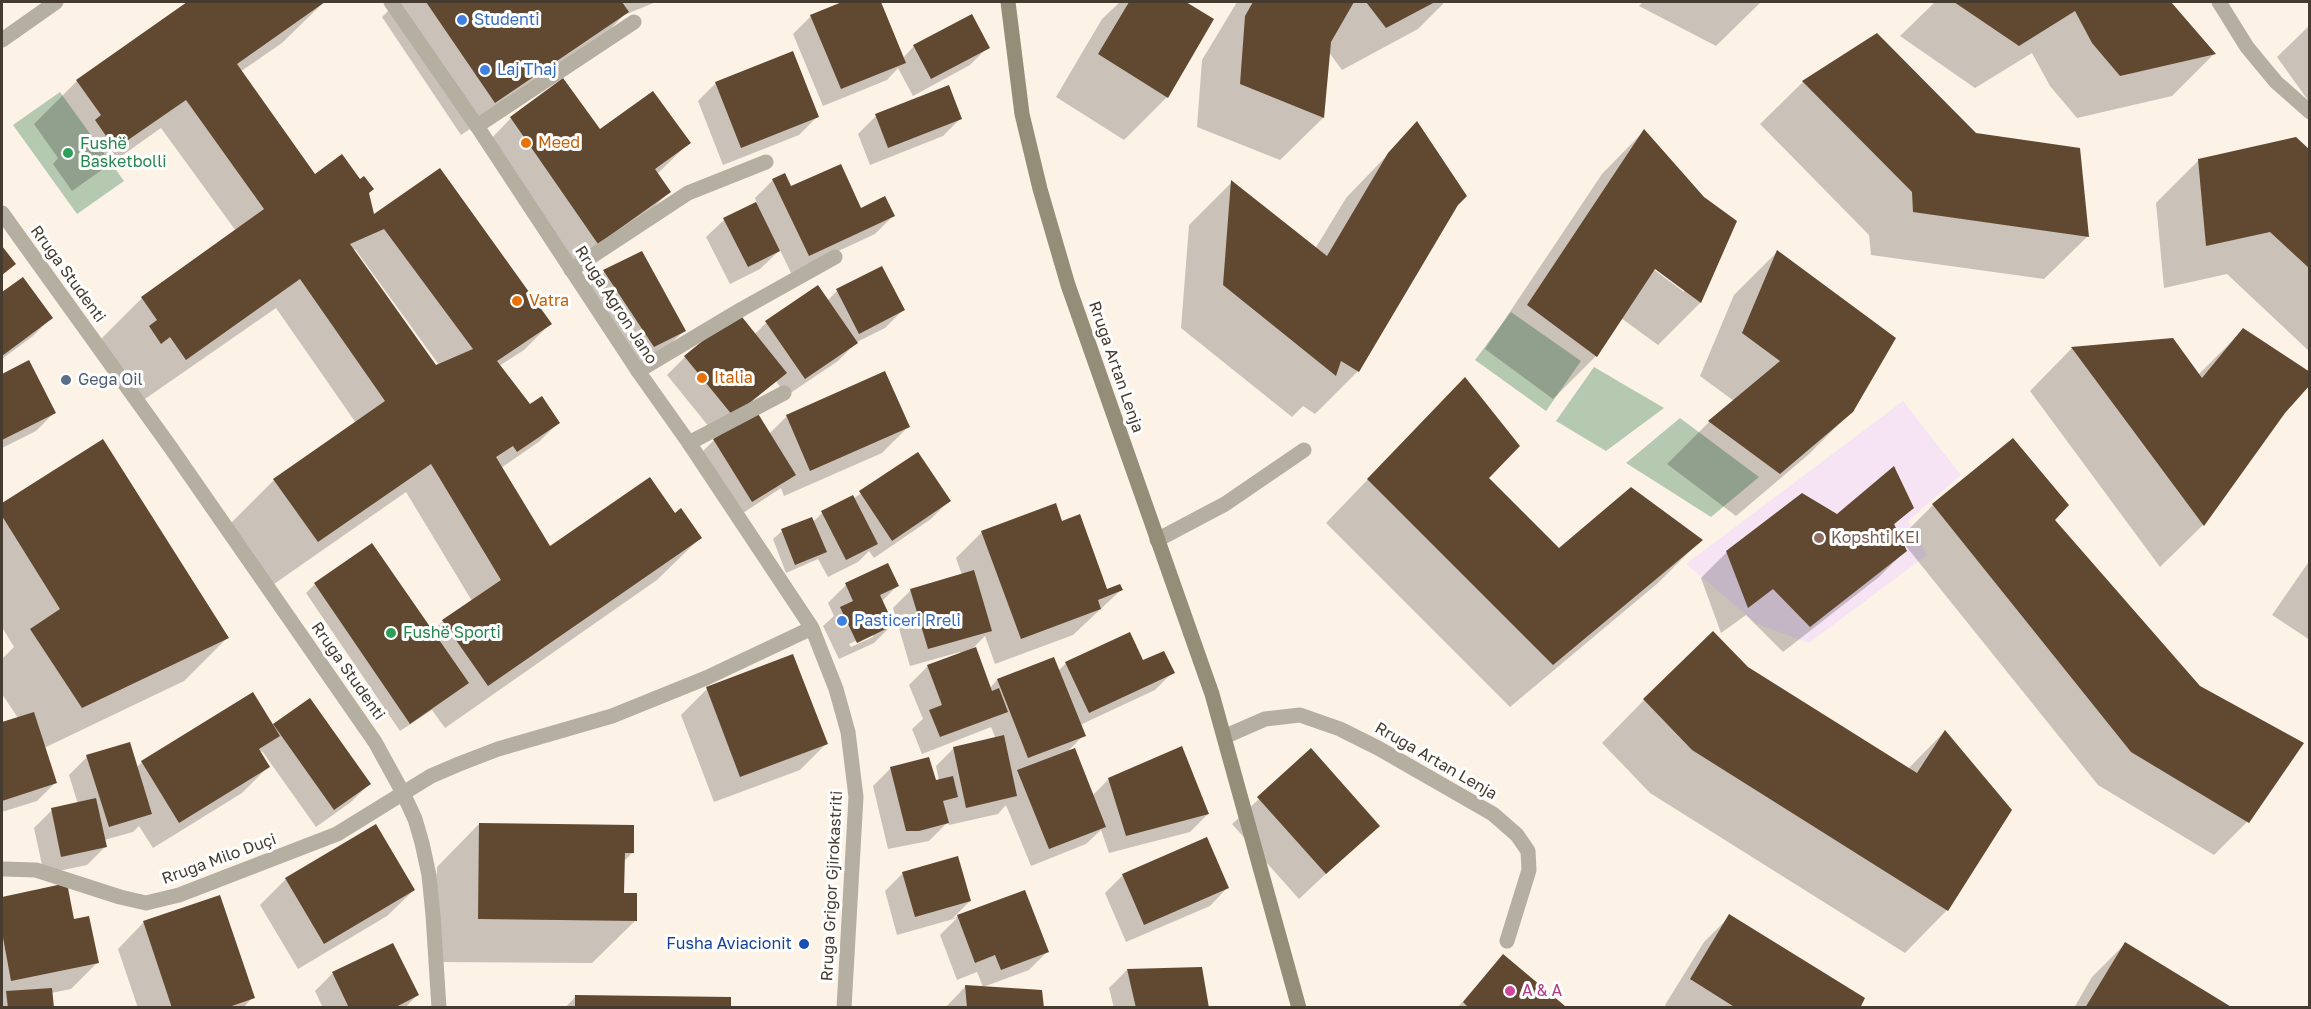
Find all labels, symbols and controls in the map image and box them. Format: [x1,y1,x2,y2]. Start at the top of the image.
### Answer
place label: Studenti [474,10,539,30]
marker: Studenti [455,13,469,27]
place label: Laj Thaj [497,60,557,80]
marker: Laj Thaj [478,63,492,77]
place label: Meed [538,133,580,153]
place label: Fushë Basketbolli [80,134,167,172]
marker: Meed [519,136,533,150]
marker: Fushë Basketbolli [61,146,75,160]
street label: Rruga Studenti [26,222,110,326]
street label: Rruga Agron Jano [571,242,661,368]
place label: Vatra [529,291,569,311]
marker: Vatra [510,294,524,308]
street label: Rruga Artan Lenja [1085,299,1147,435]
place label: Italia [714,368,753,388]
place label: Gega Oil [78,370,143,390]
marker: Italia [695,371,709,385]
marker: Gega Oil [59,373,73,387]
place label: Kopshti KEI [1831,528,1920,548]
marker: Kopshti KEI [1812,531,1826,545]
place label: Pasticeri Rreli [854,611,961,631]
marker: Pasticeri Rreli [835,614,849,628]
street label: Rruga Studenti [307,618,389,724]
place label: Fushë Sporti [403,623,501,643]
marker: Fushë Sporti [384,626,398,640]
street label: Rruga Artan Lenja [1372,718,1500,804]
street label: Rruga Grigor Gjirokastriti [817,790,847,982]
street label: Rruga Milo Duçi [159,829,279,889]
place label: Fusha Aviacionit [666,934,792,954]
marker: Fusha Aviacionit [797,937,811,951]
place label: A & A [1522,981,1562,1001]
marker: A & A [1503,984,1517,998]

